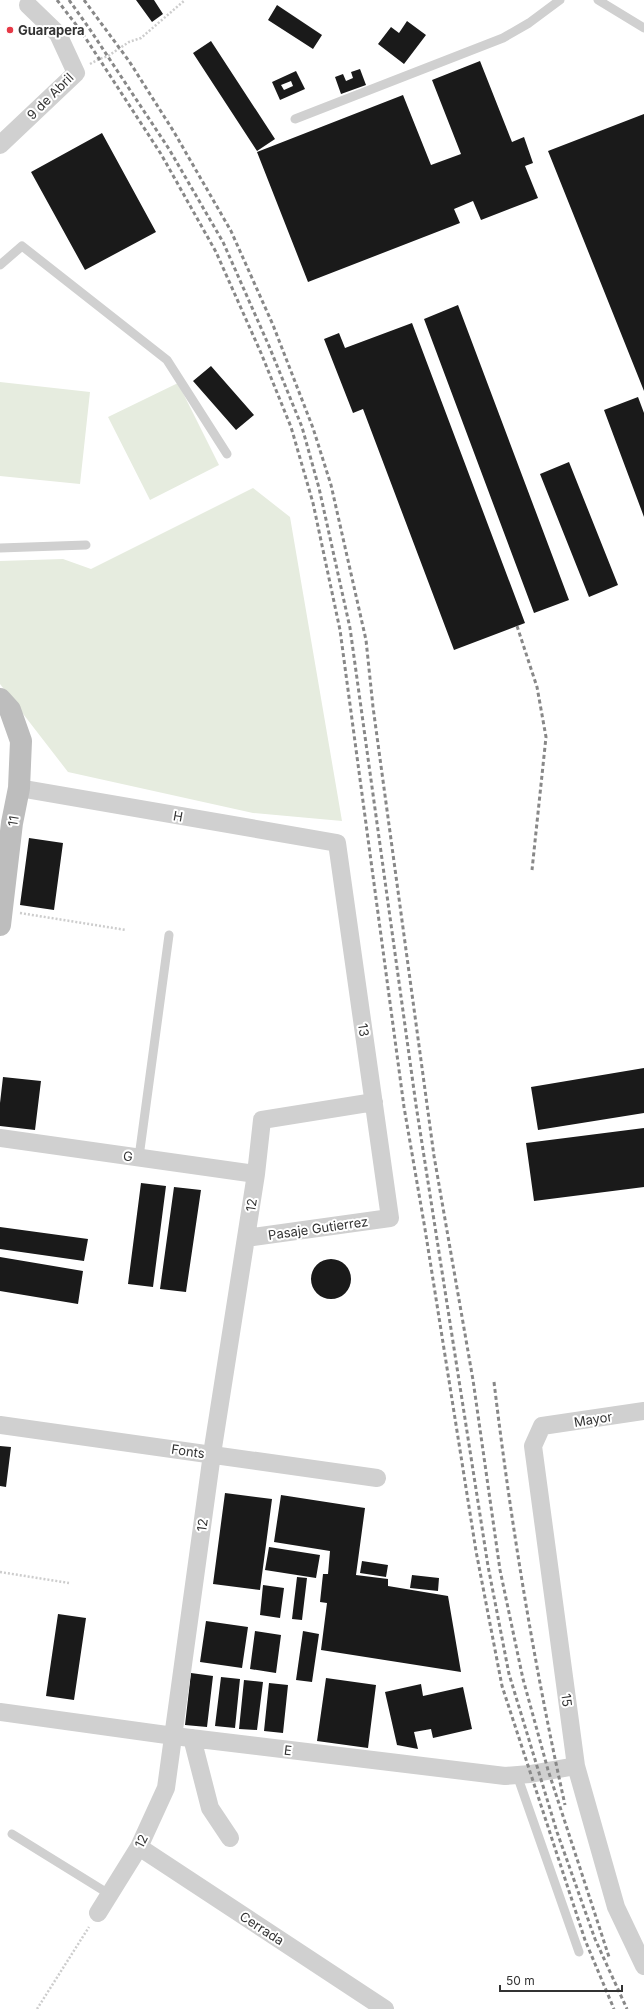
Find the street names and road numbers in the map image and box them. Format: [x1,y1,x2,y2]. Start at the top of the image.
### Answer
street label: 9 de Abril [23,69,77,123]
street label: H [172,807,184,825]
street label: 11 [4,815,22,827]
street label: 13 [355,1022,373,1038]
street label: G [122,1147,134,1165]
street label: 12 [242,1197,260,1213]
street label: Pasaje Gutierrez [267,1213,369,1243]
street label: Mayor [573,1408,613,1430]
street label: Fonts [170,1441,206,1461]
street label: 12 [193,1517,211,1533]
street label: 15 [558,1692,576,1708]
street label: E [283,1742,293,1758]
street label: 12 [131,1831,151,1851]
street label: Cerrada [237,1908,287,1948]

